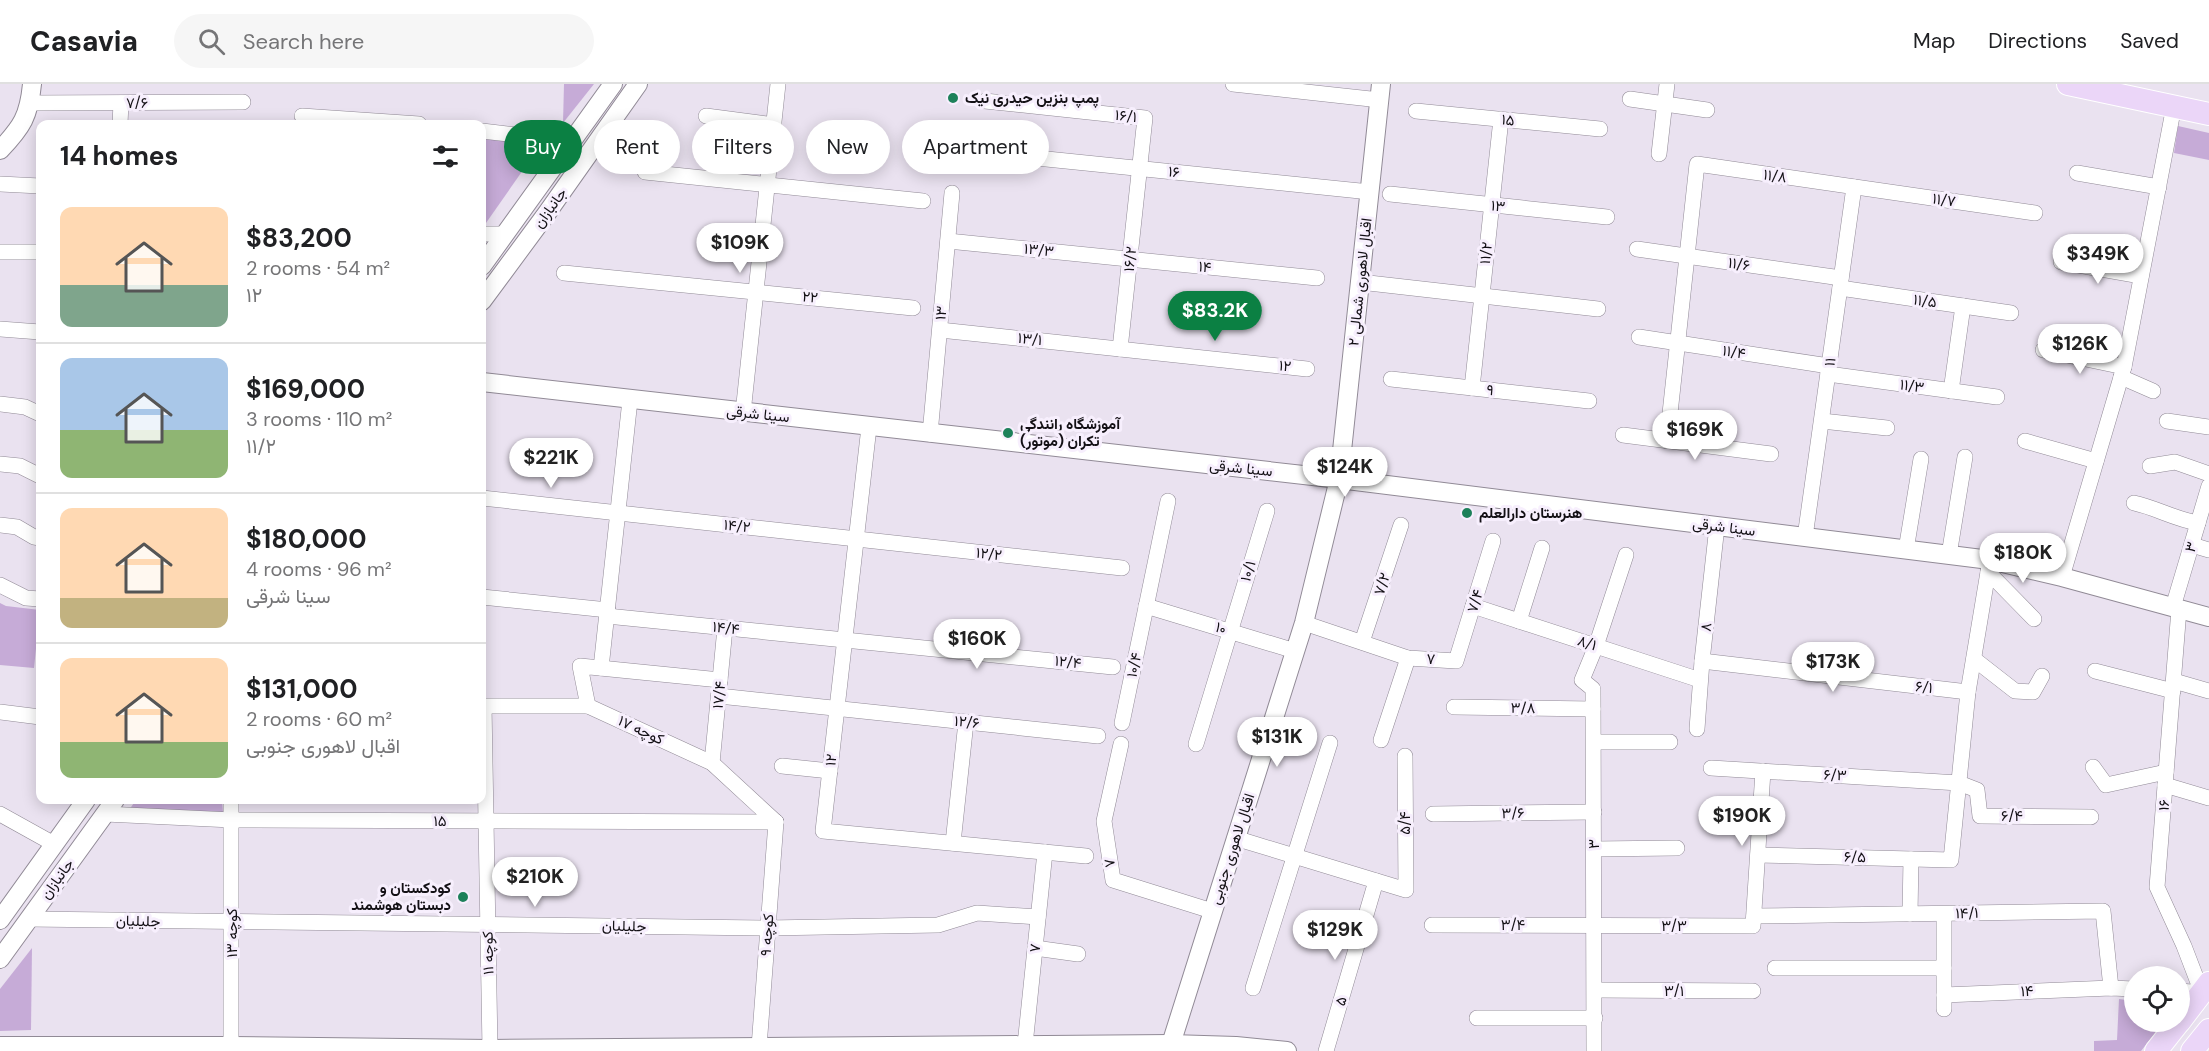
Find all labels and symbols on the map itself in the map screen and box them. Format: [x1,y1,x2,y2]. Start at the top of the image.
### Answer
place label: پمپ بنزین حیدری نیک [965,88,1099,108]
marker: پمپ بنزین حیدری نیک [946,91,960,105]
street label: ۷/۶ [126,93,148,113]
street label: ۱۶/۱ [1114,105,1138,127]
street label: ۱۵ [1500,109,1516,131]
street label: ۱۶ [1167,161,1181,183]
street label: ۱۱/۸ [1762,164,1788,188]
street label: جانبازان [529,184,571,232]
street label: ۱۱/۷ [1931,188,1957,212]
street label: ۱۳ [1490,195,1506,217]
street label: اقبال لاهوری شمالی ۲ [1343,217,1377,347]
pin: $109K [698,223,782,274]
pin: $349K [2056,234,2140,285]
street label: ۱۳/۳ [1023,238,1055,262]
street label: ۱۱/۲ [1475,241,1497,265]
street label: ۱۶/۲ [1119,245,1141,273]
street label: ۱۱/۶ [1727,253,1751,275]
street label: ۱۴ [1198,256,1213,278]
street label: ۲۲ [801,286,819,308]
street label: ۱۱/۵ [1912,289,1938,313]
pin: $83.2K [1166,291,1264,342]
street label: ۱۳ [930,305,952,321]
pin: $126K [2038,324,2122,375]
street label: ۱۳/۱ [1017,328,1043,350]
street label: ۱۱/۴ [1721,340,1747,364]
street label: ۱۲ [1278,355,1292,377]
street label: ۱۱ [1819,356,1841,368]
street label: ۱۱/۳ [1899,374,1926,398]
street label: ۹ [1485,380,1495,400]
street label: سینا شرقی [725,401,791,427]
pin: $169K [1653,410,1737,461]
place label: آموزشگاه رانندگی تکران (موتور) [1020,414,1121,451]
marker: آموزشگاه رانندگی تکران (موتور) [1001,426,1015,440]
pin: $221K [509,438,593,489]
pin: $124K [1303,447,1387,498]
street label: سینا شرقی [1208,455,1274,481]
place label: هنرستان دارالعلم [1479,503,1582,523]
marker: هنرستان دارالعلم [1460,506,1474,520]
street label: سینا شرقی [1691,513,1757,541]
street label: ۱۴/۲ [723,515,751,537]
pin: $180K [1981,533,2065,584]
street label: ۳ [2180,539,2202,555]
street label: ۱۲/۲ [975,543,1003,565]
street label: ۱۰/۱ [1235,558,1261,584]
street label: ۷/۲ [1369,570,1395,598]
street label: ۷/۴ [1462,587,1488,615]
street label: ۱۴/۴ [711,617,741,639]
street label: ۱۰ [1213,617,1229,639]
pin: $160K [935,619,1019,670]
street label: ۸ [1696,621,1716,632]
street label: ۸/۱ [1575,631,1599,655]
pin: $173K [1791,642,1875,693]
street label: ۷ [1426,649,1436,669]
street label: ۱۰/۴ [1122,650,1146,679]
street label: ۱۲/۴ [1054,651,1083,673]
street label: ۶/۱ [1914,676,1934,698]
street label: ۱۷/۴ [708,680,730,710]
street label: ۳/۸ [1511,698,1536,718]
street label: کوچه ۱۷ [615,711,667,749]
street label: ۱۲/۶ [953,711,981,733]
pin: $131K [1235,717,1319,768]
street label: ۱۲ [820,753,842,767]
street label: ۶/۳ [1823,764,1847,786]
street label: اقبال لاهوری جنوبی [1205,791,1259,907]
pin: $190K [1700,796,1784,847]
street label: ۱۶ [2154,798,2174,812]
street label: ۳/۶ [1501,803,1525,823]
street label: ۶/۴ [2001,806,2023,826]
street label: ۱۵ [433,811,447,831]
street label: ۵/۴ [1395,811,1415,835]
street label: ۳ [1584,839,1604,849]
street label: ۶/۵ [1844,847,1867,867]
street label: جانبازان [36,855,78,903]
pin: $210K [493,857,577,908]
street label: ۸ [1099,857,1121,869]
place label: کودکستان و دبستان هوشمند [351,878,451,915]
marker: کودکستان و دبستان هوشمند [456,890,470,904]
street label: ۱۴/۱ [1955,903,1979,923]
street label: کوچه ۱۳ [222,908,242,958]
pin: $129K [1293,910,1377,961]
street label: جلیلیان [116,911,160,931]
street label: کوچه ۹ [756,913,778,957]
street label: ۳/۴ [1501,915,1526,935]
street label: جلیلیان [602,916,646,936]
street label: ۳/۳ [1661,916,1687,936]
street label: کوچه ۱۱ [478,931,498,975]
street label: ۷ [1025,942,1045,953]
street label: ۳/۱ [1664,981,1684,1001]
street label: ۱۴ [2020,981,2034,1001]
street label: ۵ [1330,994,1352,1008]

